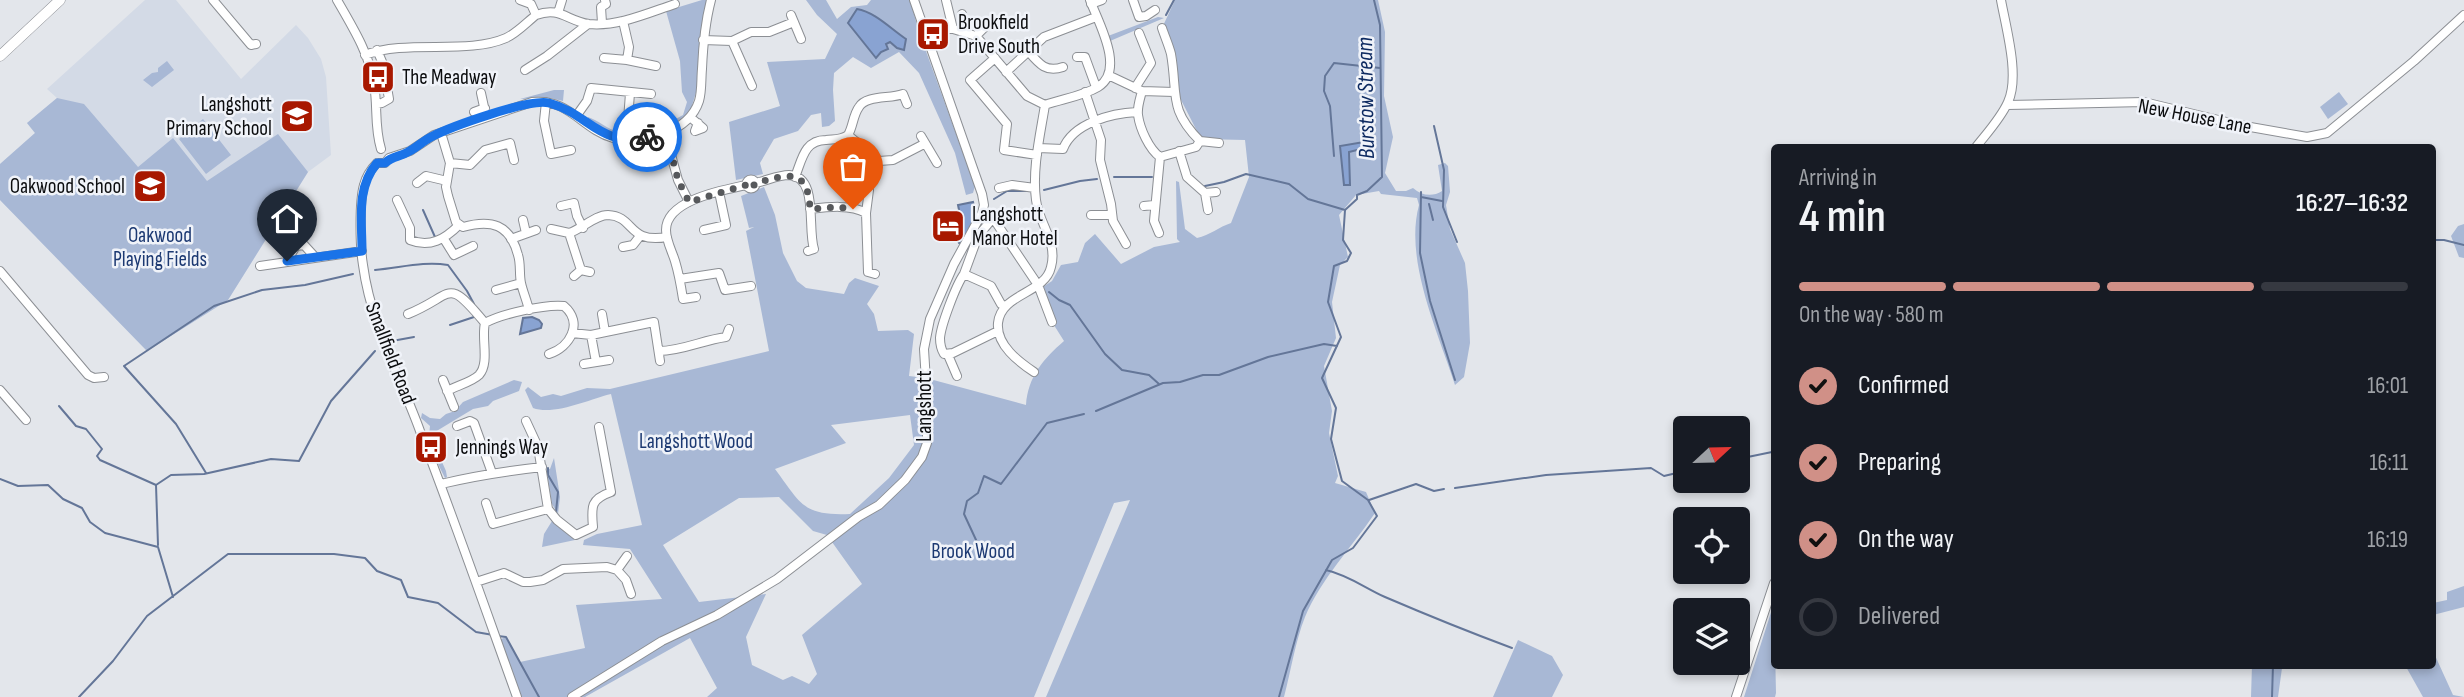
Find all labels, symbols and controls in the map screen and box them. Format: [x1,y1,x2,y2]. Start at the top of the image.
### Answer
place label: Brookfield Drive South [958,10,1040,59]
bus stop icon: Brookfield Drive South [914,15,952,53]
water label: Burstow Stream [1351,36,1381,159]
bus stop icon: The Meadway [359,58,397,96]
place label: The Meadway [402,65,496,90]
place label: Langshott Primary School [166,92,272,141]
street label: New House Lane [2136,93,2254,140]
school or university icon: Langshott Primary School [278,97,316,135]
courier [612,102,682,172]
icon: bike [628,118,666,156]
pin [823,137,883,209]
icon: bag [834,148,872,186]
text: Arriving in [1799,164,1877,192]
school or university icon: Oakwood School [131,167,169,205]
place label: Oakwood School [10,174,125,199]
text: 16:27–16:32 [2296,188,2408,219]
pin [257,189,317,261]
text: 4 min [1799,190,1886,245]
icon: home [268,200,306,238]
place label: Langshott Manor Hotel [972,202,1058,251]
hotel icon: Langshott Manor Hotel [929,207,967,245]
park label: Oakwood Playing Fields [113,223,207,272]
street label: Smallfield Road [360,299,421,408]
text: On the way · 580 m [1799,301,1944,329]
icon: check [1799,367,1837,405]
street label: Langshott [912,370,937,442]
text: Confirmed [1858,370,1949,401]
text: 16:01 [2367,372,2408,400]
north arrow [1673,416,1750,494]
map controls [1673,416,1750,675]
bus stop icon: Jennings Way [412,428,450,466]
park label: Langshott Wood [639,429,753,454]
place label: Jennings Way [455,435,548,460]
icon: check [1799,444,1837,482]
text: Preparing [1858,447,1941,478]
text: 16:11 [2369,449,2408,477]
button: locate [1673,507,1750,584]
icon: check [1799,521,1837,559]
text: On the way [1858,524,1954,555]
text: 16:19 [2367,526,2408,554]
park label: Brook Wood [931,539,1015,564]
button: layers [1673,598,1750,675]
text: Delivered [1858,601,1940,632]

